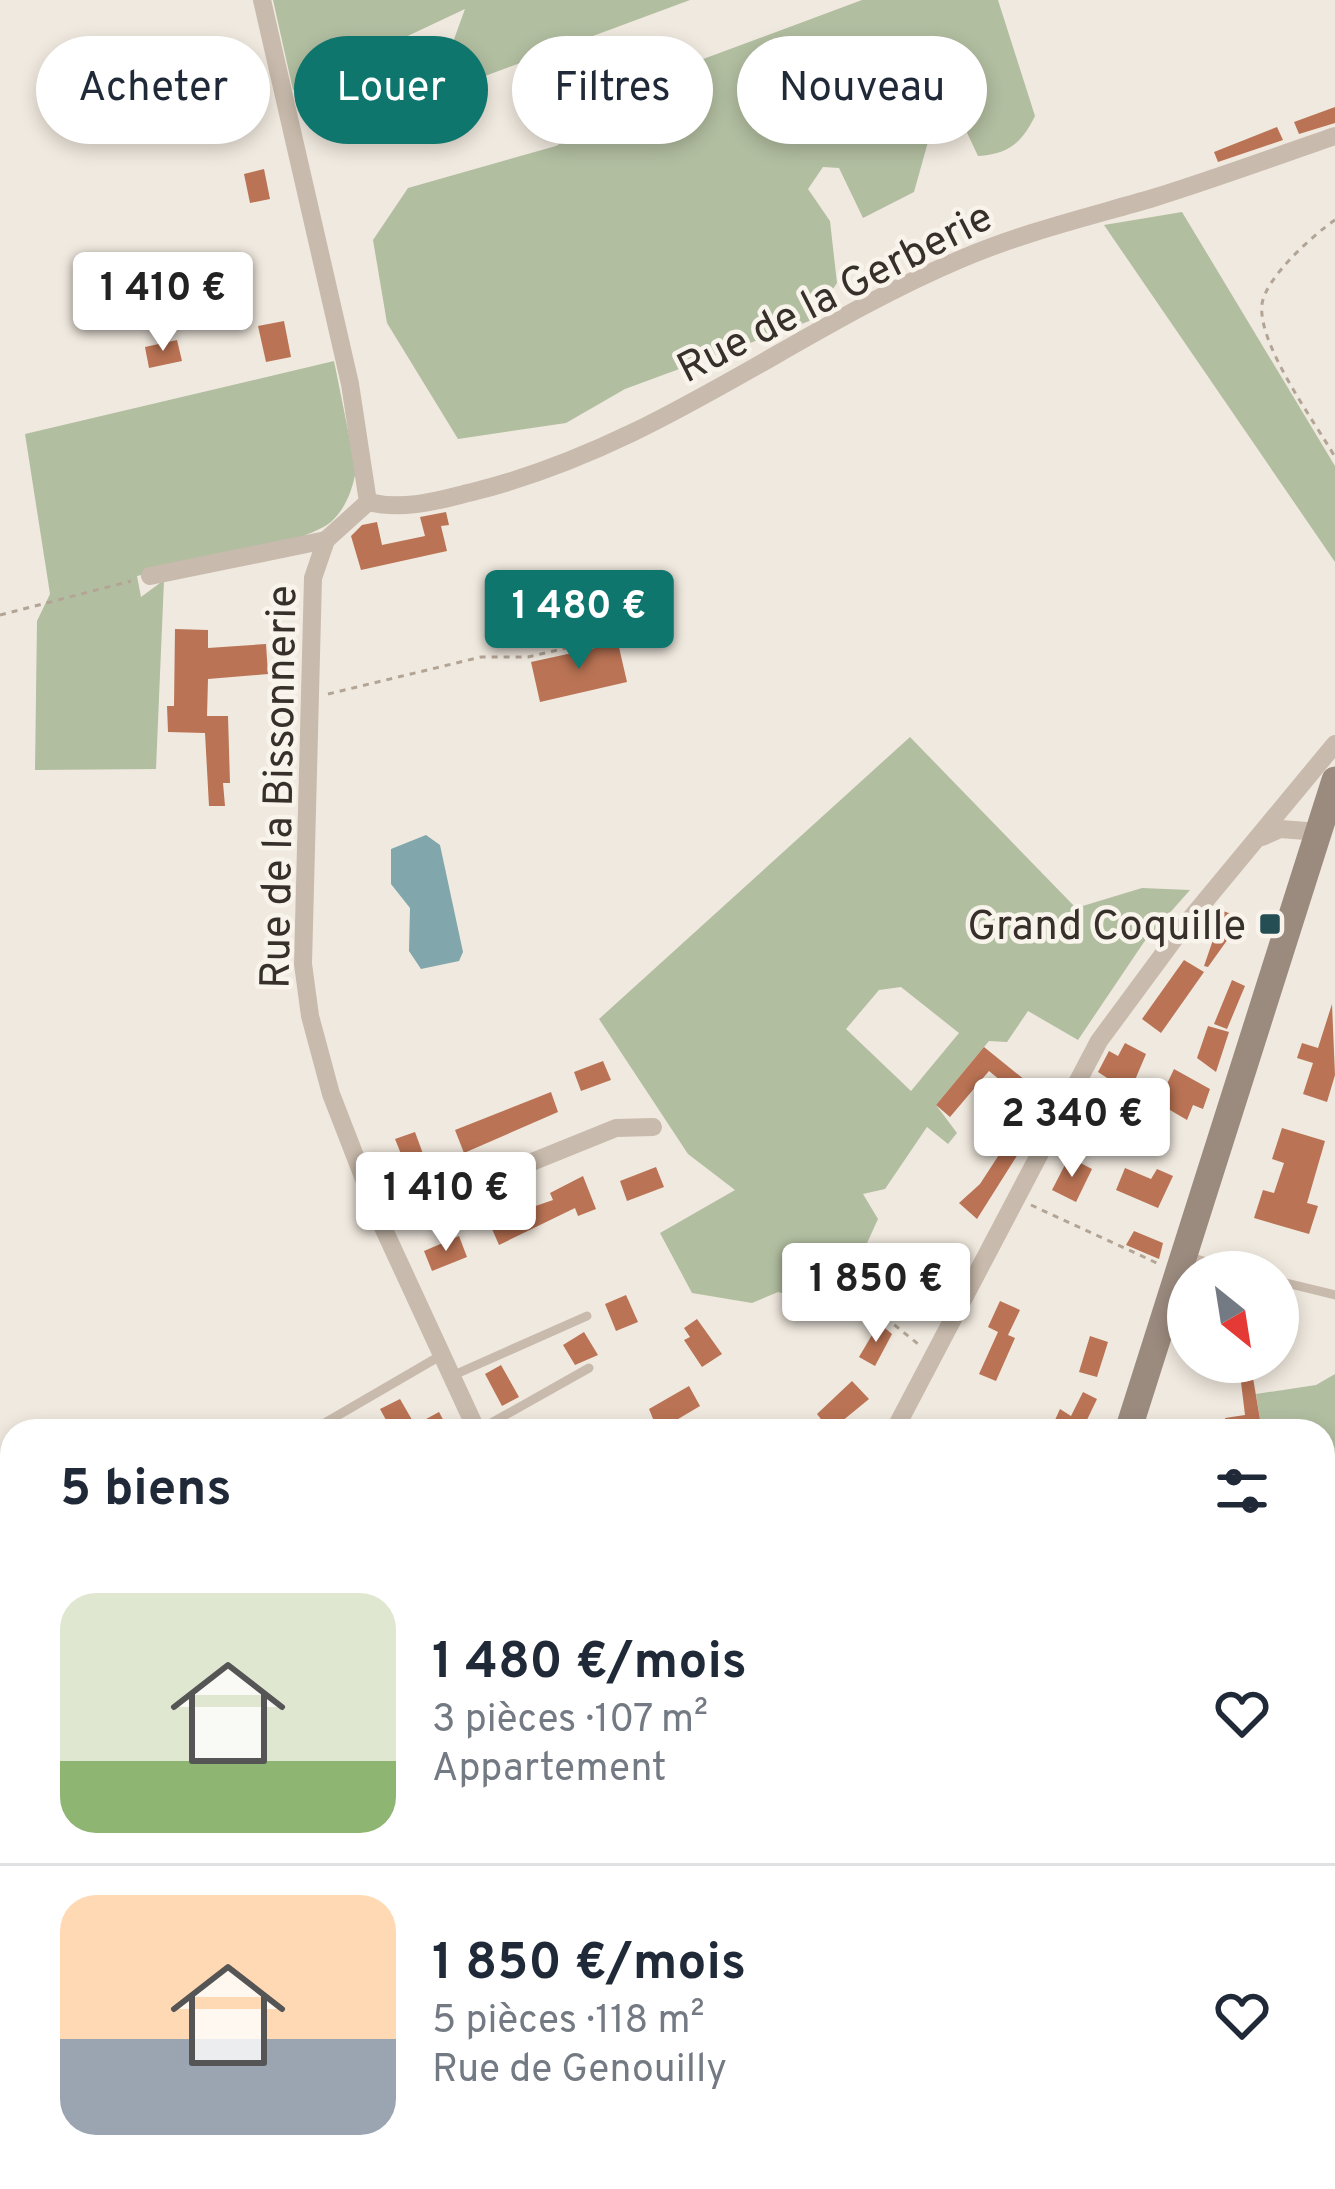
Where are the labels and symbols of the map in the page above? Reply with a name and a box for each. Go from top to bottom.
street label: Rue de la Gerberie [669,193,1003,397]
pin: 1 410 € [52,252,274,354]
pin: 1 480 € [468,570,690,672]
street label: Rue de la Bissonnerie [251,585,312,989]
place label: Grand Coquille [967,902,1246,955]
marker: Grand Coquille [1257,911,1283,937]
pin: 2 340 € [961,1078,1183,1180]
pin: 1 410 € [335,1152,557,1254]
pin: 1 850 € [765,1243,987,1345]
north arrow [1167,1251,1299,1383]

